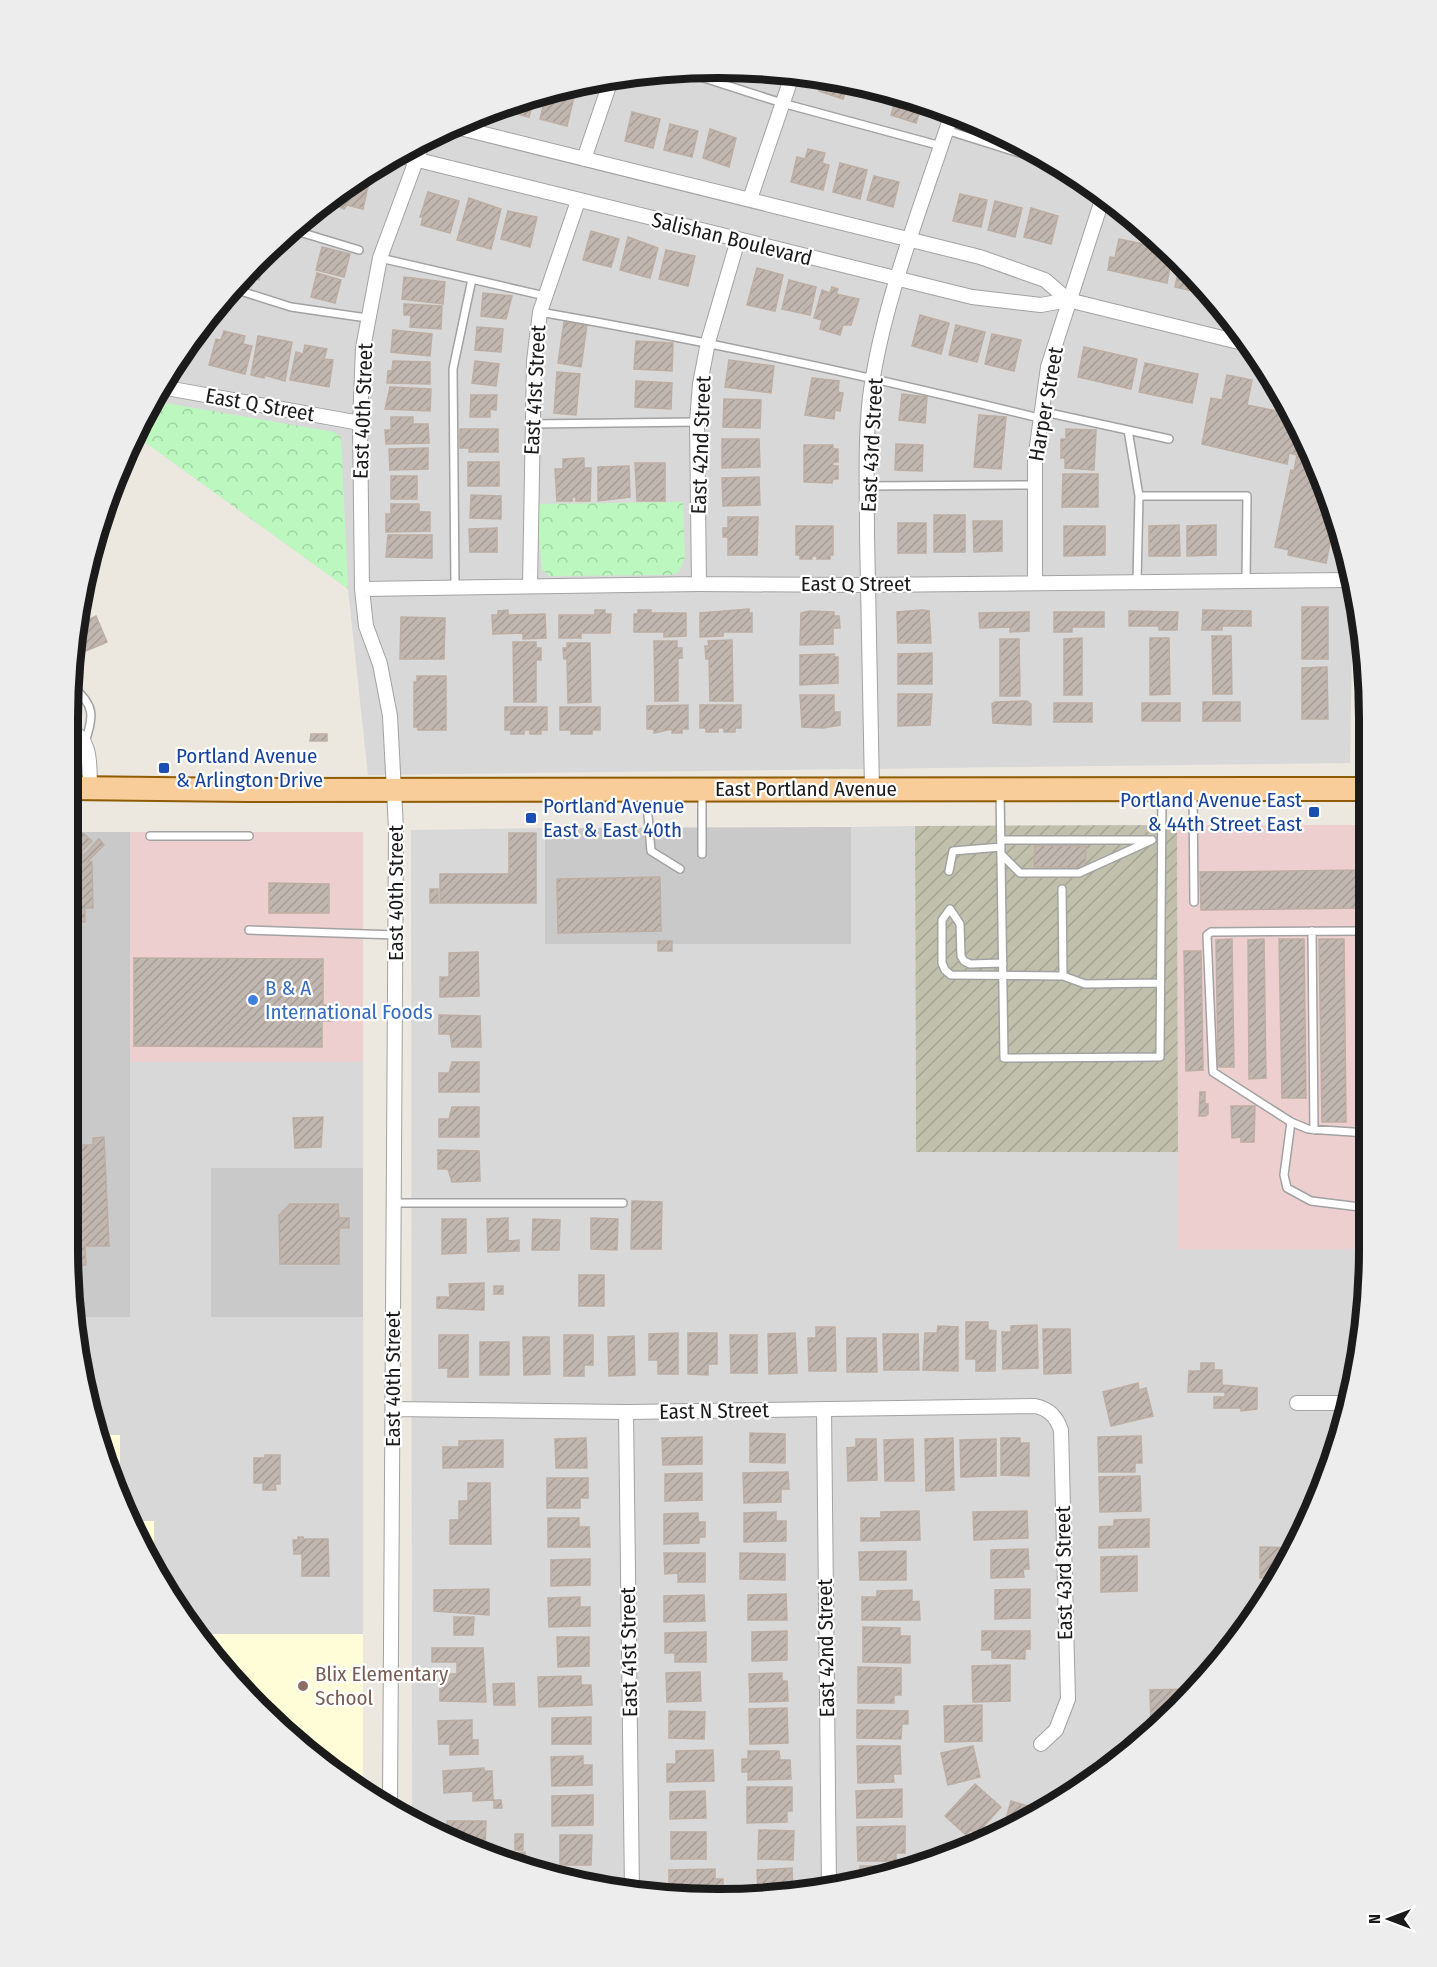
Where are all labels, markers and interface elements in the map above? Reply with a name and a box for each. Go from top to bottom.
street label: Salishan Boulevard [649,207,815,271]
street label: East 41st Street [519,324,551,456]
street label: East 40th Street [348,342,378,479]
street label: Harper Street [1023,345,1069,463]
street label: East 42nd Street [686,375,716,515]
street label: East 43rd Street [856,377,889,513]
street label: East Q Street [203,383,317,427]
street label: East Q Street [801,571,911,597]
place label: Portland Avenue & Arlington Drive [176,743,323,793]
marker: Portland Avenue & Arlington Drive [157,761,171,775]
street label: East Portland Avenue [715,776,897,802]
place label: Portland Avenue East & 44th Street East [1120,787,1302,837]
place label: Portland Avenue East & East 40th [543,793,684,843]
marker: Portland Avenue East & 44th Street East [1307,805,1321,819]
marker: Portland Avenue East & East 40th [524,811,538,825]
street label: East 40th Street [383,825,409,961]
place label: B & A International Foods [265,975,433,1025]
marker: B & A International Foods [246,993,260,1007]
street label: East 40th Street [380,1311,406,1447]
street label: East N Street [659,1397,769,1425]
street label: East 43rd Street [1050,1505,1078,1640]
street label: East 42nd Street [812,1578,840,1717]
street label: East 41st Street [615,1587,643,1717]
place label: Blix Elementary School [315,1661,449,1711]
marker: Blix Elementary School [296,1679,310,1693]
north arrow [1359,1889,1419,1949]
text: N [1365,1914,1384,1924]

